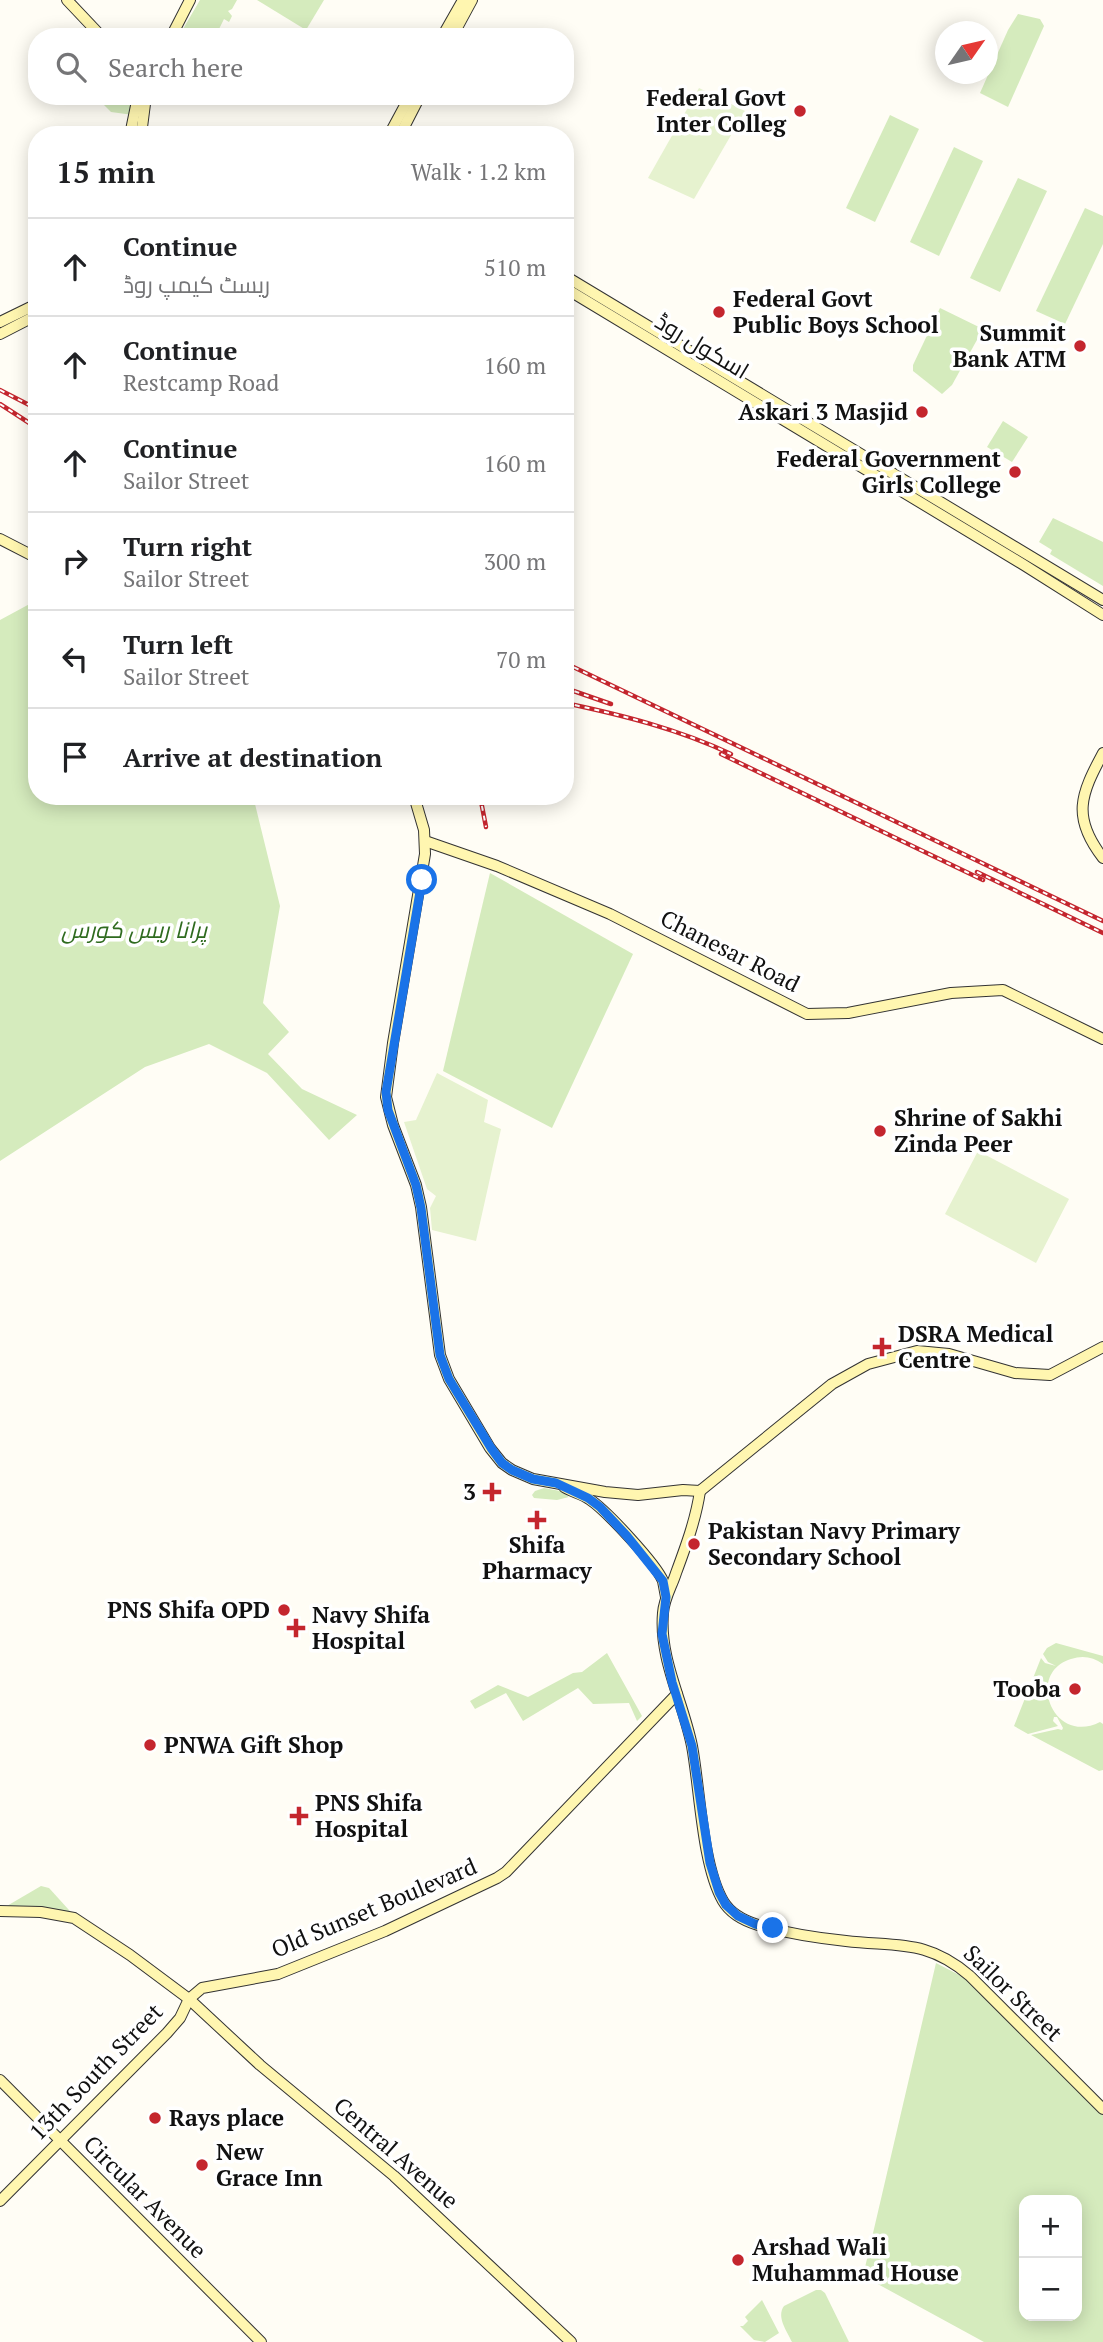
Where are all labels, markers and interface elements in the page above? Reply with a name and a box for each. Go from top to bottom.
north arrow [935,21,998,84]
search box [28,28,574,105]
icon: search [52,48,90,86]
text: Search here [108,50,243,84]
place label: Federal Govt Inter Colleg [646,82,787,139]
marker: Federal Govt Inter Colleg [792,103,808,119]
text: 15 min [56,152,155,192]
text: Walk · 1.2 km [411,156,546,187]
text: Continue [123,229,237,263]
icon: ahead [56,248,94,286]
text: 510 m [484,252,546,283]
text: ریسٹ کیمپ روڈ [123,269,270,300]
place label: Federal Govt Public Boys School [733,283,939,340]
marker: Federal Govt Public Boys School [711,304,727,320]
street label: اسکول روڈ [650,305,755,386]
place label: Summit Bank ATM [953,317,1066,374]
text: Continue [123,333,237,367]
marker: Summit Bank ATM [1072,338,1088,354]
icon: ahead [56,346,94,384]
text: 160 m [484,350,546,381]
text: Restcamp Road [123,367,279,398]
place label: Askari 3 Masjid [738,396,908,427]
marker: Askari 3 Masjid [914,404,930,420]
text: Continue [123,431,237,465]
place label: Federal Government Girls College [776,443,1001,500]
icon: ahead [56,444,94,482]
text: 160 m [484,448,546,479]
marker: Federal Government Girls College [1007,464,1023,480]
text: Sailor Street [123,465,249,496]
text: Turn right [123,529,252,563]
icon: right [56,542,94,580]
text: 300 m [484,546,546,577]
text: Sailor Street [123,563,249,594]
text: Turn left [123,627,233,661]
icon: left [56,640,94,678]
text: 70 m [496,644,546,675]
text: Sailor Street [123,661,249,692]
icon: arrive [56,738,94,776]
text: Arrive at destination [123,740,382,774]
route start [406,864,437,895]
street label: Chanesar Road [655,902,805,999]
park label: پرانا ریس کورس [61,914,209,946]
place label: Shrine of Sakhi Zinda Peer [894,1102,1063,1159]
marker: Shrine of Sakhi Zinda Peer [872,1123,888,1139]
place label: DSRA Medical Centre [898,1318,1054,1375]
marker: DSRA Medical Centre [872,1337,892,1357]
place label: 3 [463,1476,476,1507]
marker: 3 [482,1482,502,1502]
marker: Shifa Pharmacy [529,1512,545,1528]
place label: Pakistan Navy Primary Secondary School [708,1515,961,1572]
place label: Shifa Pharmacy [482,1529,593,1586]
marker: Pakistan Navy Primary Secondary School [686,1536,702,1552]
place label: PNS Shifa OPD [107,1594,270,1625]
place label: Navy Shifa Hospital [312,1599,430,1656]
marker: PNS Shifa OPD [276,1602,292,1618]
marker: Navy Shifa Hospital [286,1618,306,1638]
place label: Tooba [993,1673,1061,1704]
marker: Tooba [1067,1681,1083,1697]
place label: PNWA Gift Shop [164,1729,343,1760]
marker: PNWA Gift Shop [142,1737,158,1753]
place label: PNS Shifa Hospital [315,1787,423,1844]
marker: PNS Shifa Hospital [289,1806,309,1826]
street label: Old Sunset Boulevard [266,1850,481,1965]
route end [757,1912,788,1943]
street label: Sailor Street [957,1938,1070,2048]
street label: 13th South Street [22,1996,169,2147]
street label: Central Avenue [327,2090,465,2215]
place label: Rays place [169,2102,284,2133]
marker: Rays place [147,2110,163,2126]
street label: Circular Avenue [77,2128,214,2265]
place label: New Grace Inn [216,2136,323,2193]
marker: New Grace Inn [194,2157,210,2173]
map controls [1019,2195,1082,2321]
button: + [1019,2195,1082,2258]
place label: Arshad Wali Muhammad House [752,2231,959,2288]
marker: Arshad Wali Muhammad House [730,2252,746,2268]
button: − [1019,2258,1082,2321]

